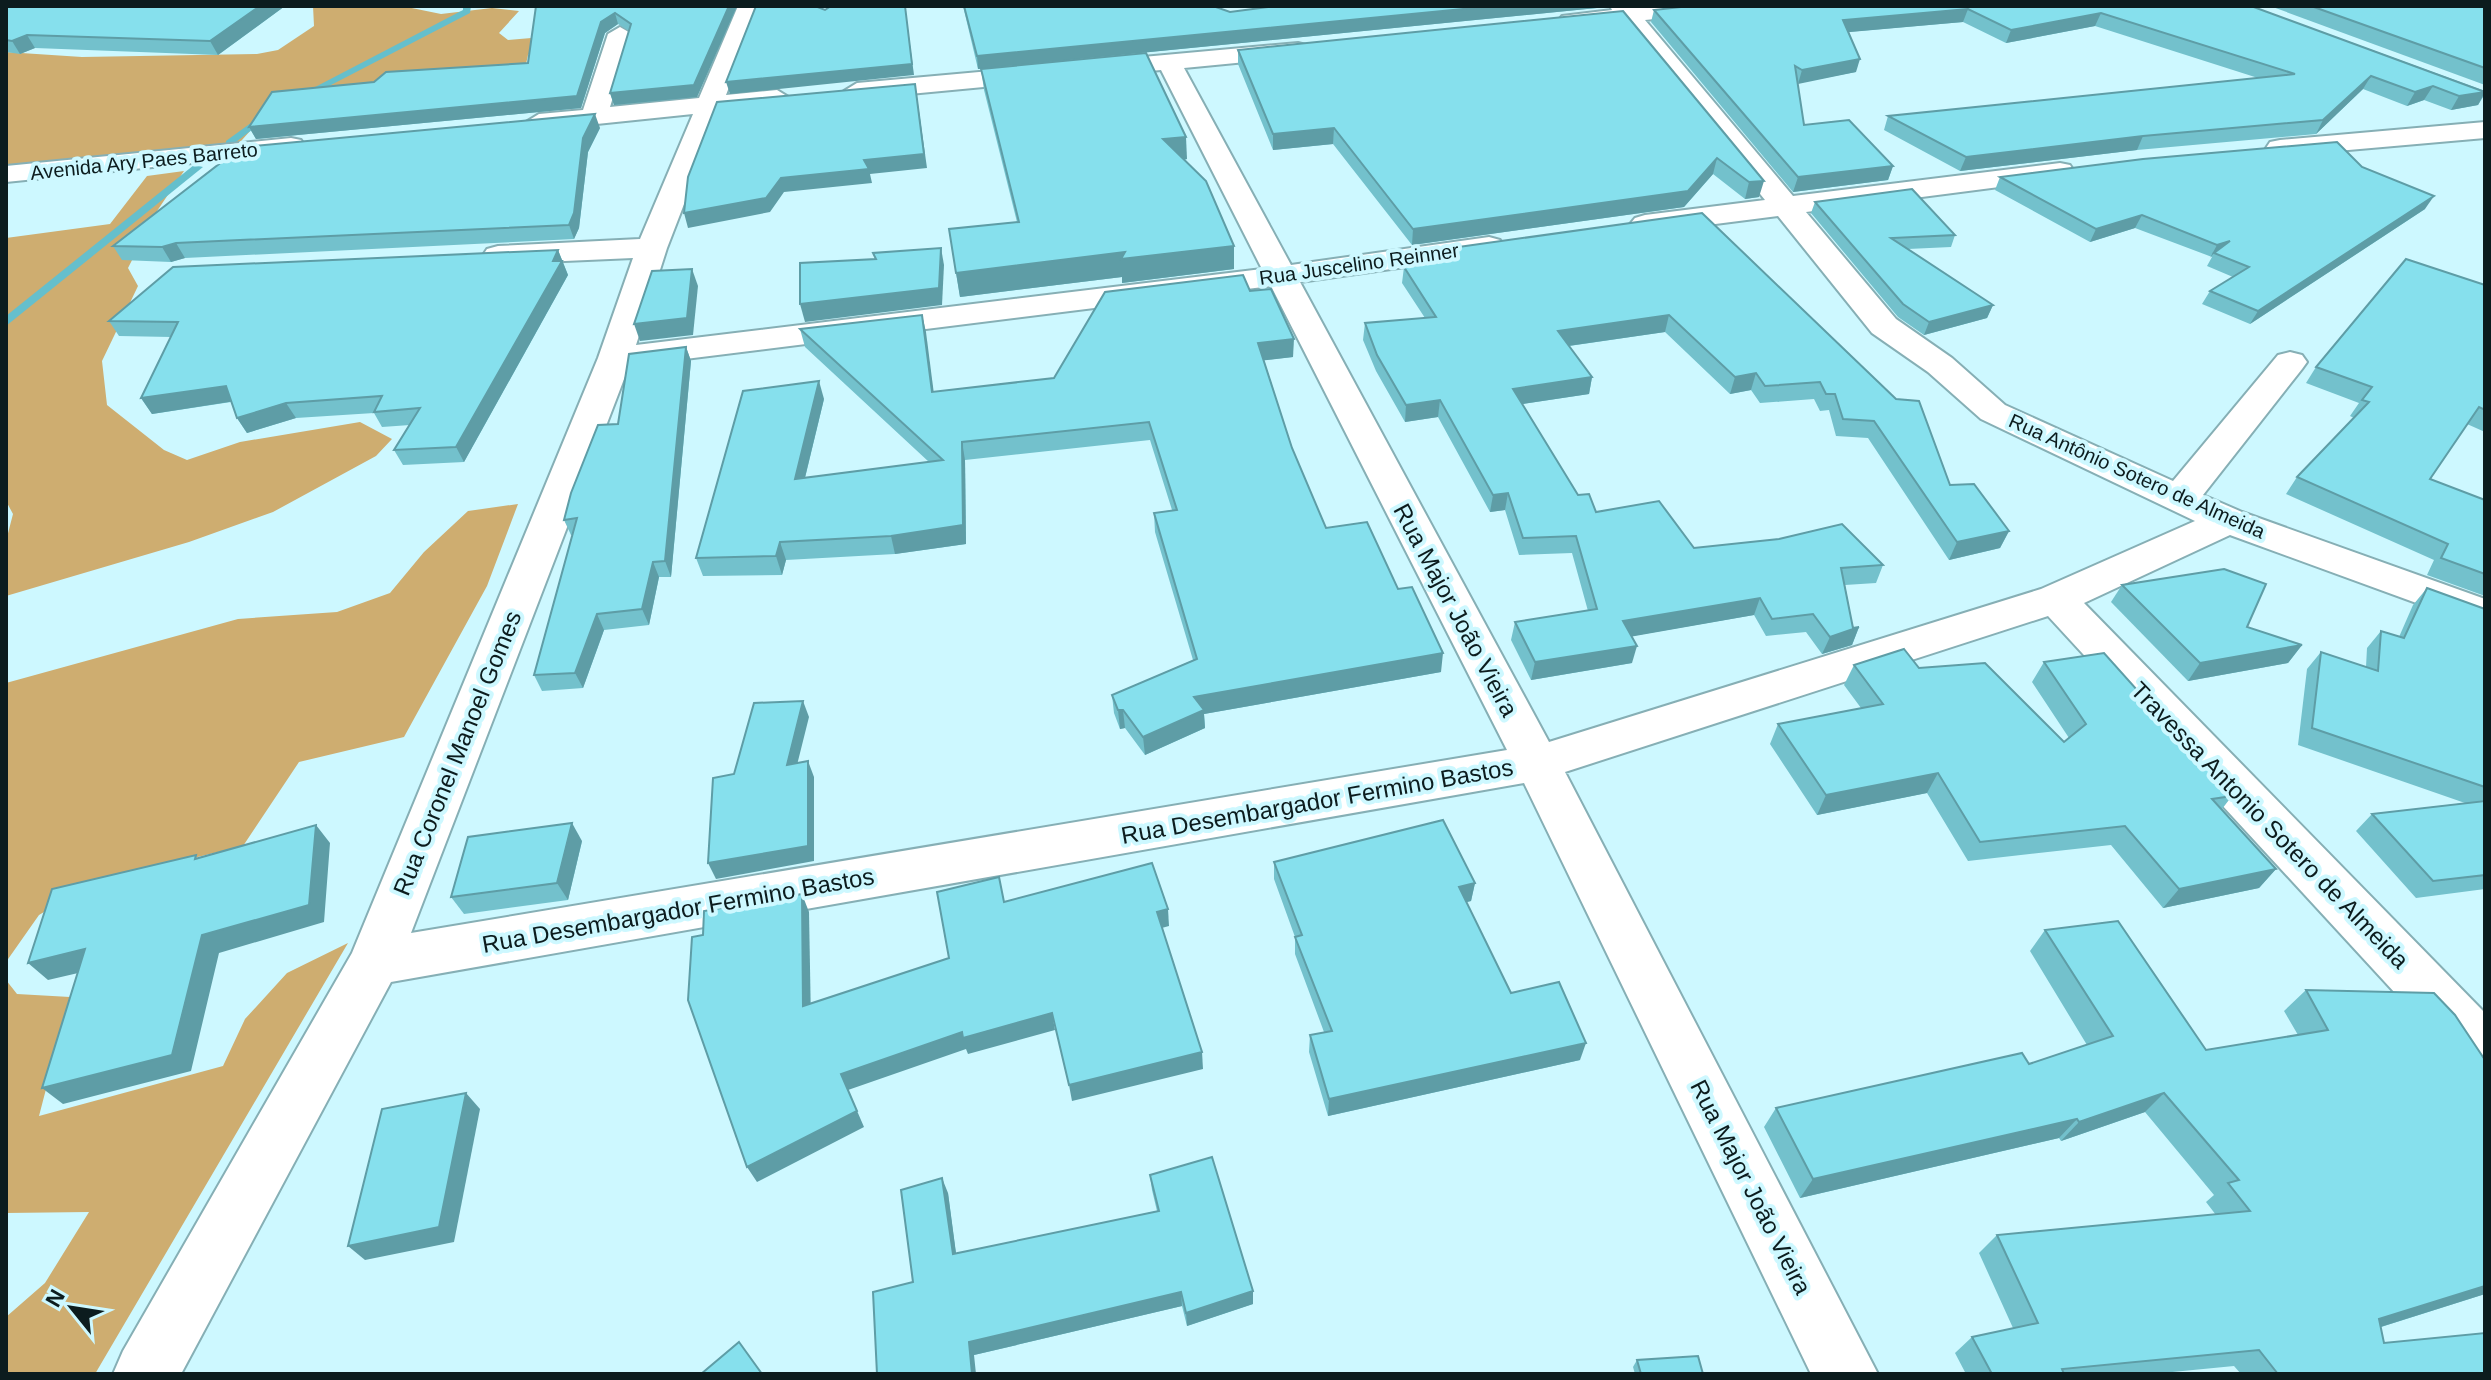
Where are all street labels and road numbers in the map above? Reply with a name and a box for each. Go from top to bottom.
street label: Avenida Ary Paes Barreto [29,138,259,184]
street label: Rua Juscelino Reinner [1258,239,1460,289]
street label: Rua Antônio Sotero de Almeida [2006,409,2269,543]
street label: Rua Major João Vieira [1388,499,1524,722]
street label: Rua Coronel Manoel Gomes [388,607,526,899]
street label: Travessa Antonio Sotero de Almeida [2126,676,2415,974]
street label: Rua Desembargador Fermino Bastos [1119,753,1515,849]
street label: Rua Desembargador Fermino Bastos [480,862,876,958]
street label: Rua Major João Vieira [1685,1075,1817,1299]

